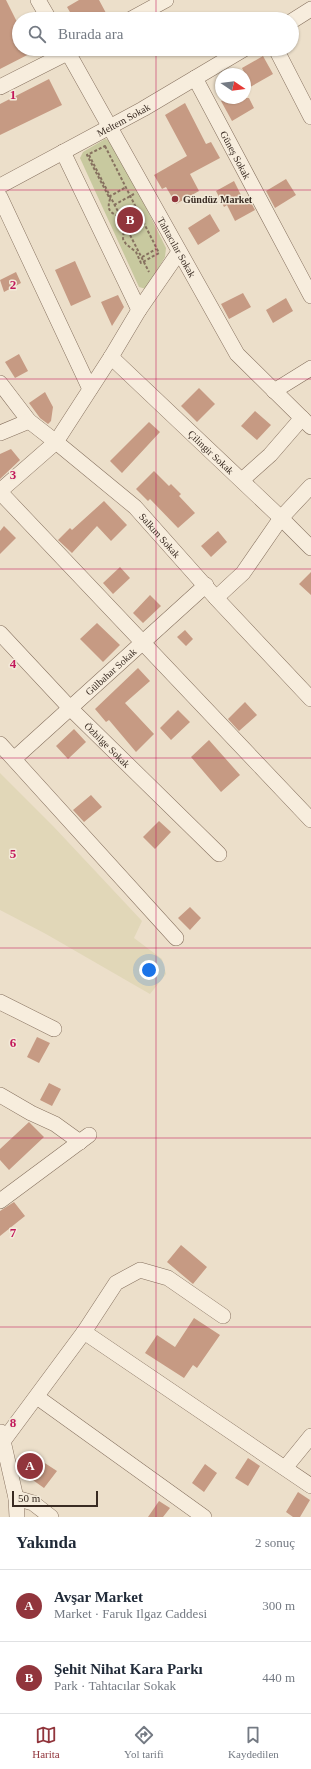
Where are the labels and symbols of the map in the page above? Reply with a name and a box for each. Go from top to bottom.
north arrow [215,68,251,104]
text: 1 [10,87,16,102]
street label: Meltem Sokak [95,101,152,139]
street label: Güneş Sokak [218,129,253,181]
marker: Gündüz Market [170,194,180,204]
place label: Gündüz Market [183,194,253,205]
pin: B [117,205,143,235]
street label: Tahtacılar Sokak [155,215,198,279]
text: 2 [10,277,16,292]
street label: Çilingir Sokak [186,428,236,476]
text: 3 [10,467,17,482]
street label: Salkım Sokak [137,511,182,560]
street label: Gülbahar Sokak [83,646,139,698]
text: 4 [10,656,17,671]
street label: Özbilge Sokak [82,720,132,770]
text: 5 [10,846,17,861]
your location [139,960,159,980]
text: 6 [10,1035,17,1050]
text: 7 [10,1225,17,1240]
text: 8 [10,1415,17,1430]
pin: A [17,1451,43,1481]
scale bar [12,1489,98,1508]

